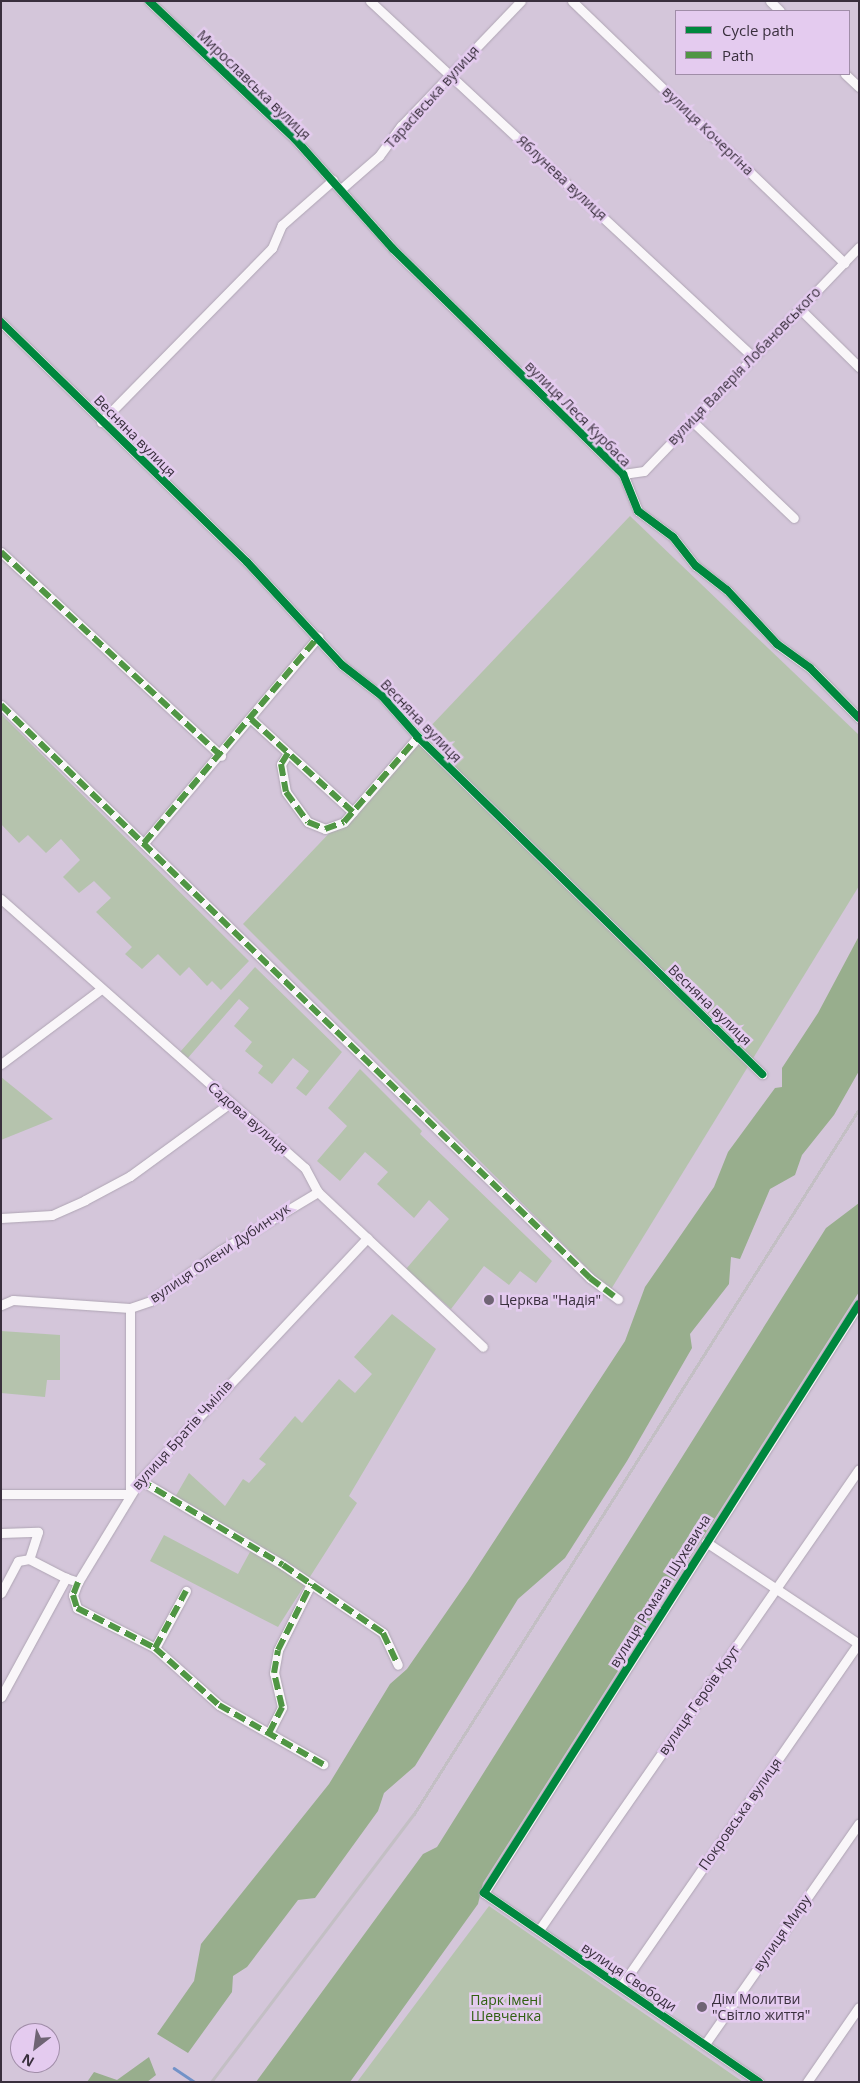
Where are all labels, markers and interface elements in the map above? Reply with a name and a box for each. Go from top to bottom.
legend [675,10,850,75]
text: Cycle path [722,20,794,40]
street label: Мирославська вулиця [194,26,314,144]
street label: Тарасівська вулиця [382,42,482,152]
text: Path [722,45,754,65]
street label: вулиця Кочергіна [659,83,757,179]
street label: Яблунева вулиця [514,132,610,224]
street label: вулиця Валерія Лобановського [664,284,824,448]
street label: вулиця Леся Курбаса [522,358,634,470]
street label: Весняна вулиця [91,392,179,480]
street label: Весняна вулиця [377,676,465,766]
street label: Весняна вулиця [665,961,755,1049]
street label: Садова вулиця [204,1079,292,1157]
street label: вулиця Олени Дубинчук [147,1200,293,1306]
place label: Церква "Надія" [499,1292,601,1308]
marker: Церква "Надія" [483,1294,495,1306]
street label: вулиця Братів Чмілів [128,1377,236,1493]
street label: вулиця Романа Шухевича [606,1511,714,1671]
street label: вулиця Героїв Крут [655,1642,743,1758]
street label: Покровська вулиця [695,1755,785,1873]
street label: вулиця Миру [750,1892,814,1974]
street label: вулиця Свободи [578,1939,680,2015]
place label: Дім Молитви "Світло життя" [712,1991,810,2024]
park label: Парк імені Шевченка [470,1992,542,2024]
marker: Дім Молитви "Світло життя" [696,2001,708,2013]
north arrow [10,2023,60,2073]
text: N [18,2049,37,2072]

